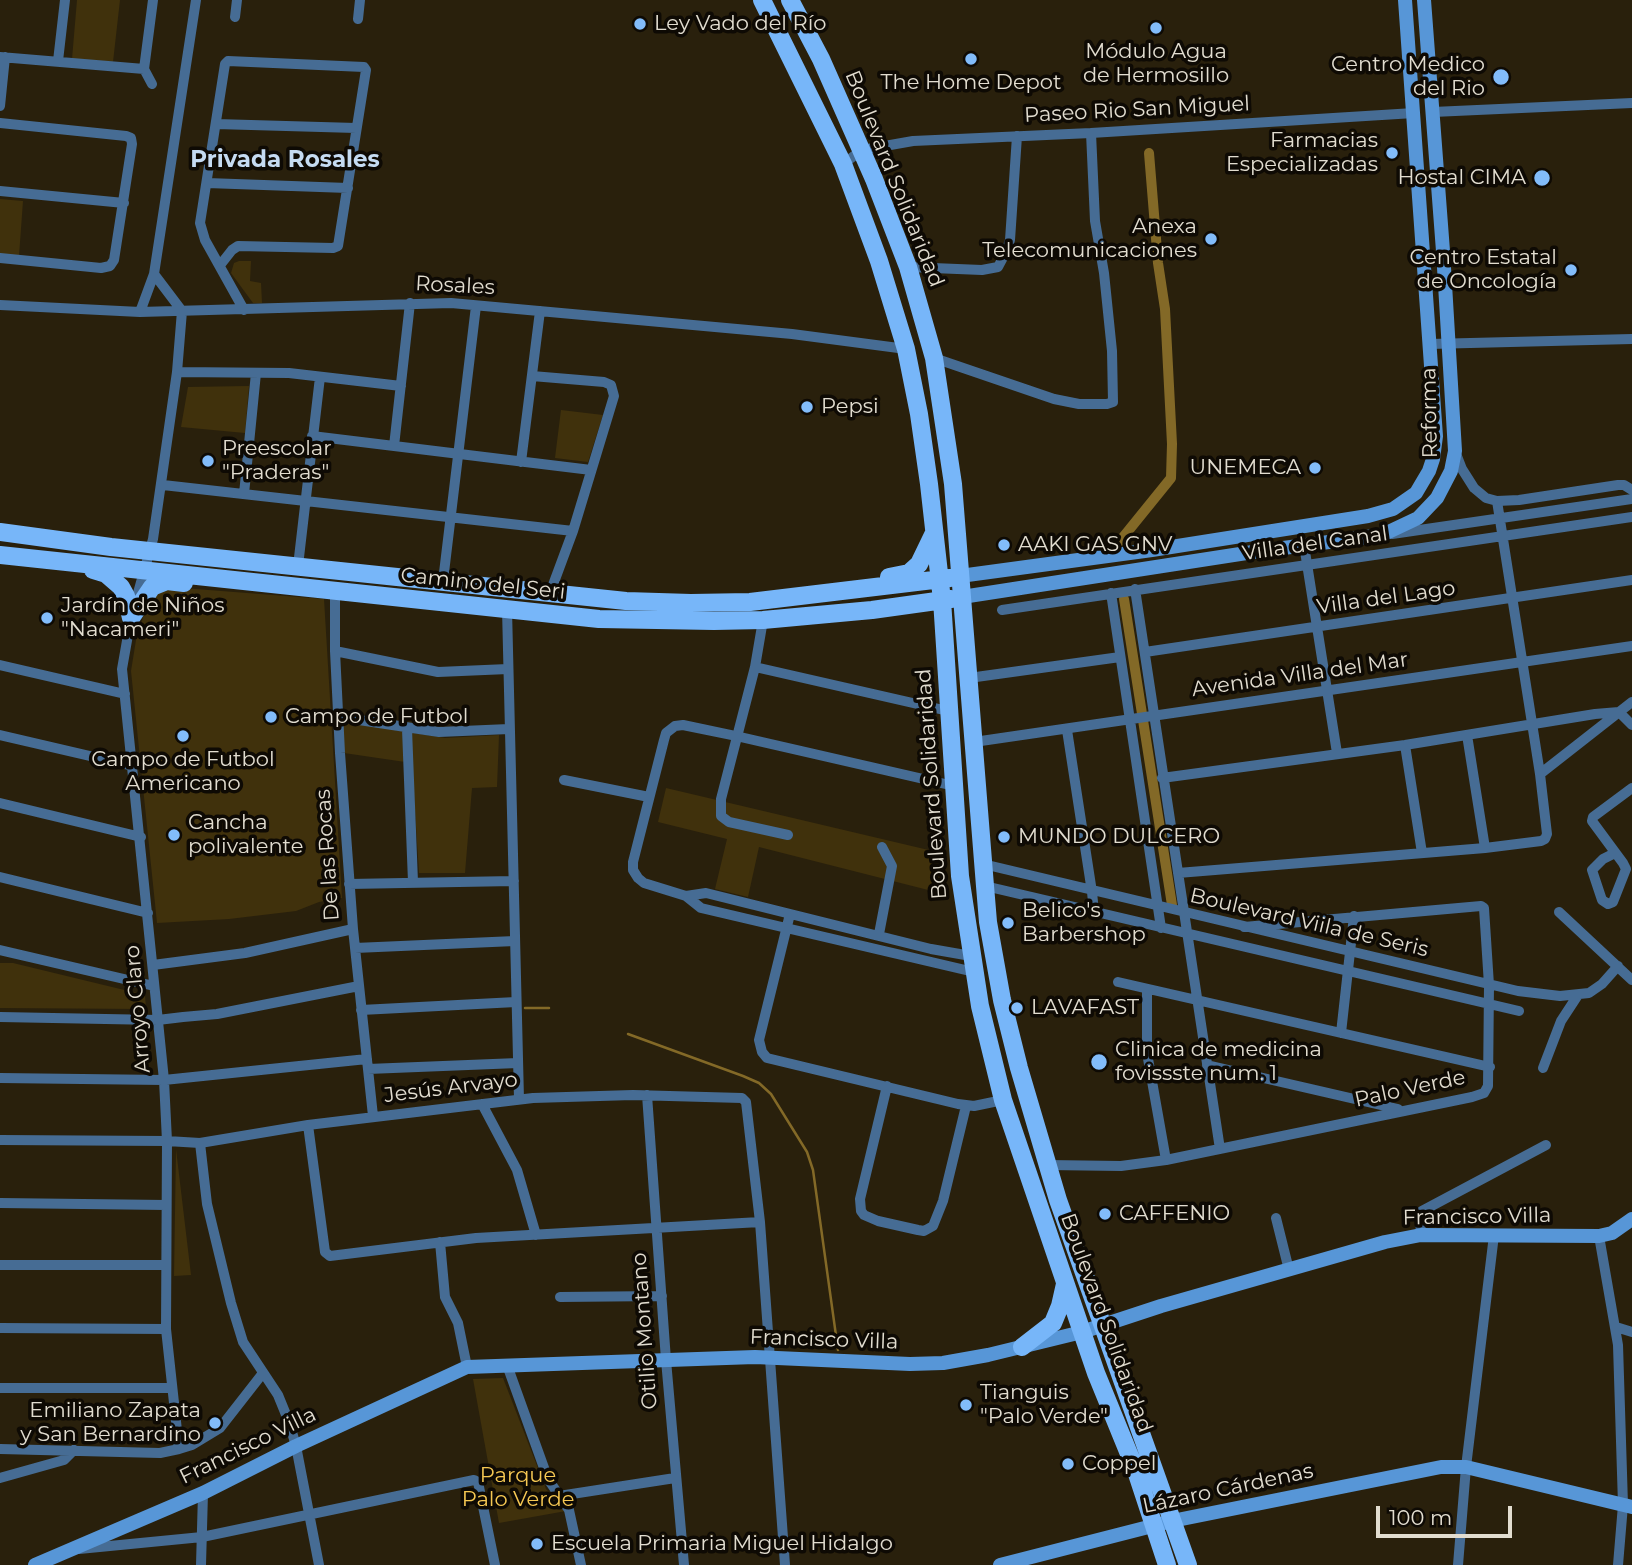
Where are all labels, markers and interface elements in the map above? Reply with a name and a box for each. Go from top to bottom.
place label: Ley Vado del Río [654,11,827,37]
marker: Ley Vado del Río [632,16,648,32]
marker: Módulo Agua de Hermosillo [1148,20,1164,36]
place label: Módulo Agua de Hermosillo [1083,39,1229,89]
marker: The Home Depot [963,51,979,67]
place label: Centro Medico del Rio [1331,52,1485,102]
street label: Boulevard Solidaridad [839,67,949,291]
marker: Centro Medico del Rio [1491,67,1511,87]
place label: The Home Depot [880,70,1062,96]
street label: Paseo Rio San Miguel [1024,92,1250,128]
place label: Farmacias Especializadas [1226,128,1378,178]
marker: Farmacias Especializadas [1384,145,1400,161]
district label: Privada Rosales [190,146,380,174]
place label: Hostal CIMA [1398,165,1526,191]
marker: Hostal CIMA [1532,168,1552,188]
place label: Anexa Telecomunicaciones [982,214,1197,264]
marker: Anexa Telecomunicaciones [1203,231,1219,247]
place label: Centro Estatal de Oncología [1410,245,1557,295]
marker: Centro Estatal de Oncología [1563,262,1579,278]
street label: Rosales [415,271,495,301]
street label: Reforma [1417,367,1443,459]
place label: Pepsi [821,394,879,420]
marker: Pepsi [799,399,815,415]
place label: Preescolar "Praderas" [222,436,332,486]
marker: Preescolar "Praderas" [200,453,216,469]
place label: UNEMECA [1190,455,1301,481]
marker: UNEMECA [1307,460,1323,476]
street label: Villa del Canal [1241,521,1389,567]
place label: AAKI GAS GNV [1018,532,1172,558]
marker: AAKI GAS GNV [996,537,1012,553]
street label: Camino del Seri [399,563,567,605]
street label: Villa del Lago [1315,576,1457,620]
place label: Jardín de Niños "Nacameri" [61,593,224,643]
marker: Jardín de Niños "Nacameri" [39,610,55,626]
street label: Avenida Villa del Mar [1190,647,1410,703]
street label: Boulevard Solidaridad [911,668,953,900]
place label: Campo de Futbol [285,704,468,730]
marker: Campo de Futbol [263,709,279,725]
marker: Campo de Futbol Americano [175,728,191,744]
place label: Campo de Futbol Americano [91,747,275,797]
street label: De las Rocas [311,788,345,922]
place label: Cancha polivalente [188,810,303,860]
place label: MUNDO DULCERO [1018,824,1220,850]
marker: Cancha polivalente [166,827,182,843]
marker: MUNDO DULCERO [996,829,1012,845]
street label: Boulevard Viila de Seris [1187,883,1431,963]
place label: Belico's Barbershop [1022,898,1146,948]
marker: Belico's Barbershop [1000,915,1016,931]
street label: Arroyo Claro [120,944,156,1074]
place label: LAVAFAST [1031,995,1139,1021]
marker: LAVAFAST [1009,1000,1025,1016]
place label: Clinica de medicina fovissste num. 1 [1115,1037,1322,1087]
marker: Clinica de medicina fovissste num. 1 [1089,1052,1109,1072]
street label: Palo Verde [1352,1065,1468,1113]
street label: Jesús Arvayo [383,1067,519,1109]
place label: CAFFENIO [1119,1201,1230,1227]
street label: Francisco Villa [1402,1203,1552,1231]
marker: CAFFENIO [1097,1206,1113,1222]
street label: Boulevard Solidaridad [1055,1210,1157,1436]
street label: Otilio Montano [627,1252,663,1410]
street label: Francisco Villa [749,1325,899,1355]
place label: Tianguis "Palo Verde" [980,1380,1108,1430]
marker: Tianguis "Palo Verde" [958,1397,974,1413]
place label: Emiliano Zapata y San Bernardino [20,1398,201,1448]
street label: Francisco Villa [176,1402,320,1490]
marker: Emiliano Zapata y San Bernardino [207,1415,223,1431]
place label: Coppel [1082,1451,1156,1477]
marker: Coppel [1060,1456,1076,1472]
street label: Lázaro Cárdenas [1140,1459,1316,1519]
park label: Parque Palo Verde [462,1463,574,1513]
scale bar [1380,1492,1516,1536]
text: 100 m [1389,1505,1452,1530]
place label: Escuela Primaria Miguel Hidalgo [551,1531,893,1557]
marker: Escuela Primaria Miguel Hidalgo [529,1536,545,1552]

